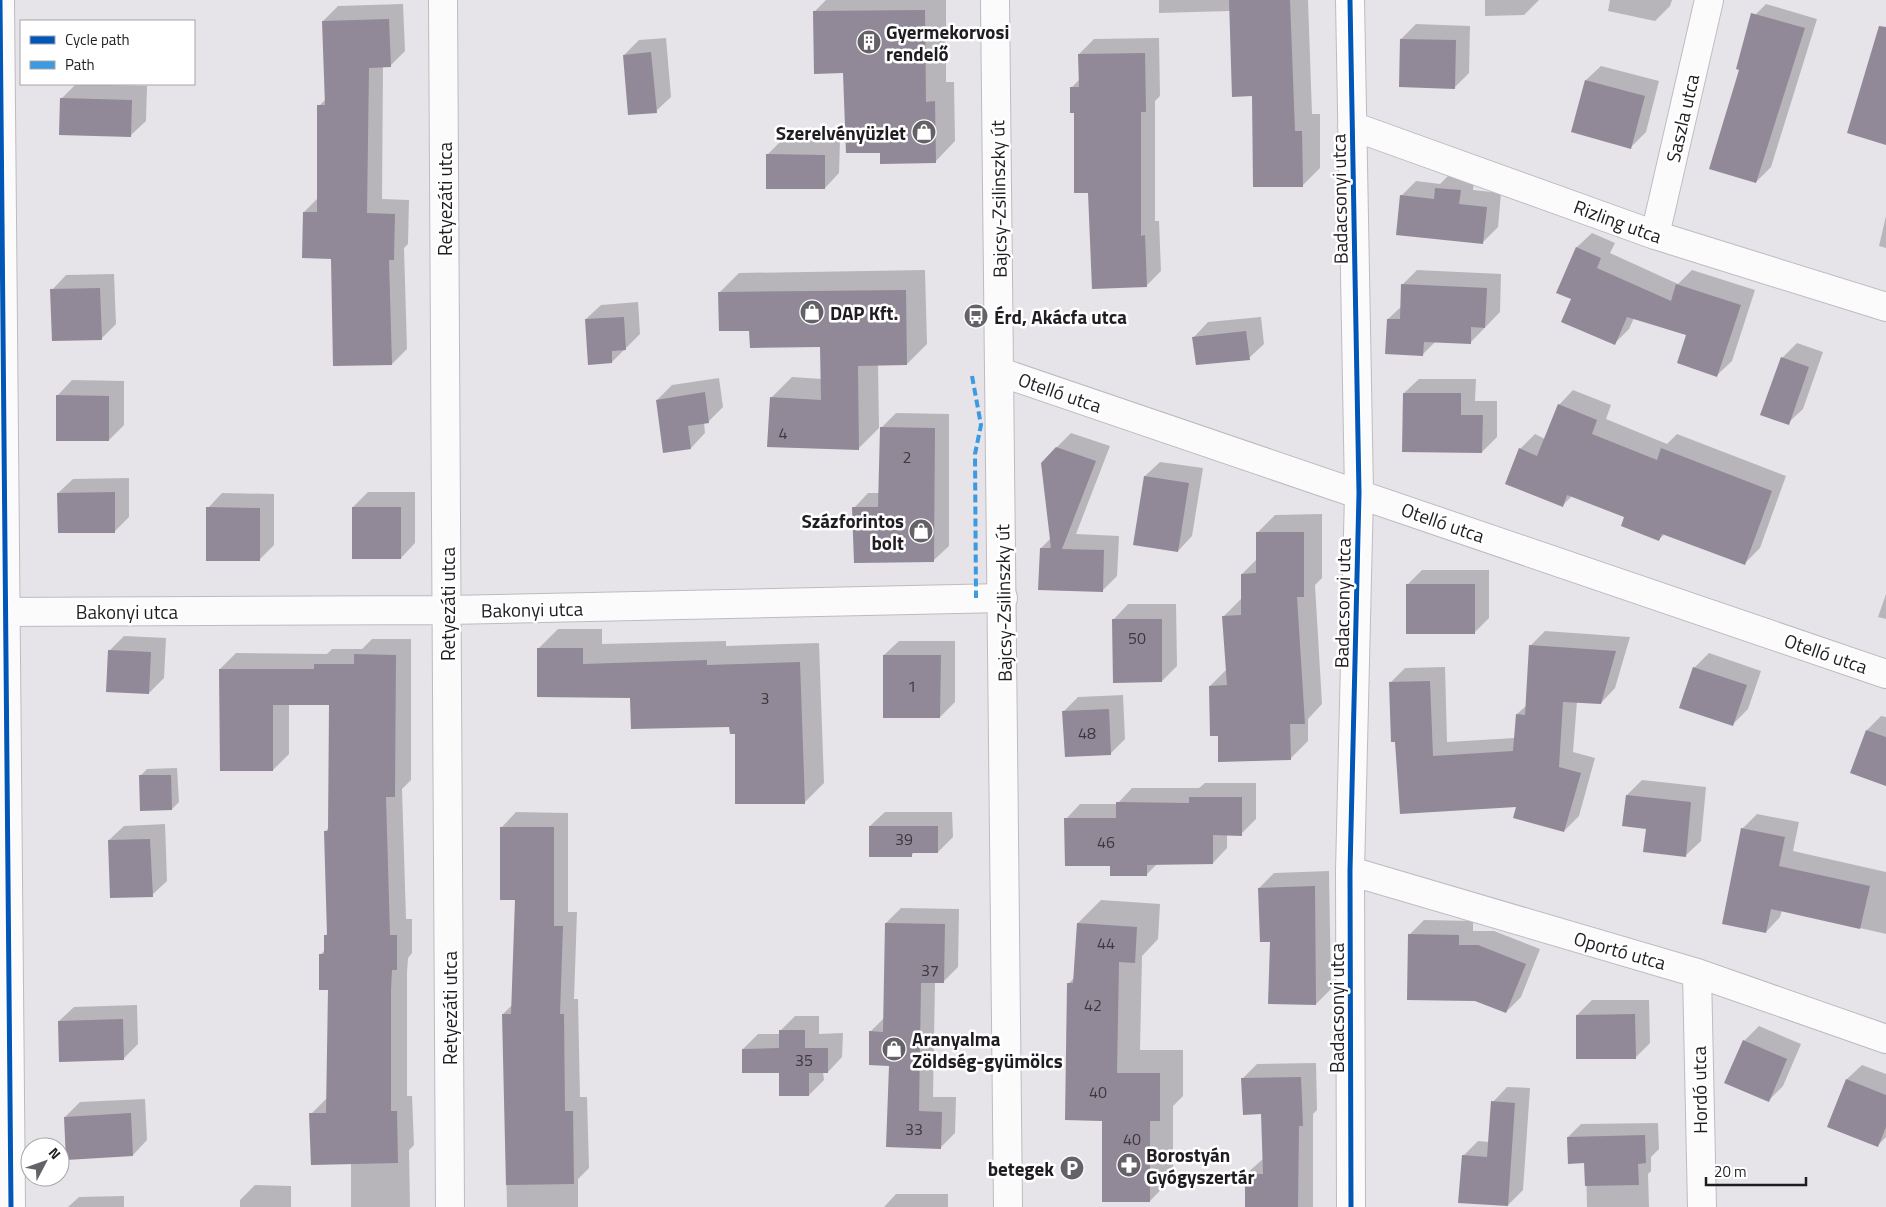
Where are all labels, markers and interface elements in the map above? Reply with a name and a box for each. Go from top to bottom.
place label: Gyermekorvosi rendelő [886,17,1009,68]
legend [20,20,195,85]
text: Cycle path [65,28,130,51]
building icon: Gyermekorvosi rendelő [856,29,882,55]
text: Path [65,53,95,76]
street label: Saszla utca [1658,70,1706,165]
place label: Szerelvényüzlet [776,118,906,147]
shop icon: Szerelvényüzlet [911,119,937,145]
street label: Bajcsy-Zsilinszky út [982,120,1014,278]
street label: Badacsonyi utca [1323,133,1355,264]
street label: Retyezáti utca [430,141,459,256]
street label: Rizling utca [1570,192,1667,250]
place label: DAP Kft. [830,298,898,327]
shop icon: DAP Kft. [799,299,825,325]
place label: Érd, Akácfa utca [994,302,1127,331]
bus stop icon: Érd, Akácfa utca [963,303,989,329]
street label: Otelló utca [1014,364,1106,420]
house number: 4 [779,421,788,445]
house number: 2 [903,445,911,469]
street label: Otelló utca [1397,494,1489,550]
place label: Százforintos bolt [801,506,904,557]
shop icon: Százforintos bolt [908,518,934,544]
street label: Bajcsy-Zsilinszky út [987,524,1019,682]
street label: Badacsonyi utca [1326,537,1358,668]
street label: Retyezáti utca [433,546,462,661]
street label: Bakonyi utca [481,594,584,624]
street label: Bakonyi utca [76,597,179,626]
street label: Otelló utca [1780,625,1872,681]
house number: 50 [1128,626,1146,650]
house number: 1 [908,674,916,698]
house number: 3 [761,686,769,710]
house number: 48 [1078,721,1096,745]
house number: 39 [895,827,913,851]
house number: 46 [1097,830,1115,854]
street label: Oportó utca [1571,923,1670,977]
house number: 44 [1097,931,1115,955]
street label: Badacsonyi utca [1322,942,1351,1073]
street label: Retyezáti utca [435,950,464,1065]
house number: 37 [921,958,939,982]
house number: 42 [1084,993,1102,1017]
place label: Aranyalma Zöldség-gyümölcs [912,1024,1063,1075]
shop icon: Aranyalma Zöldség-gyümölcs [881,1036,907,1062]
street label: Hordó utca [1684,1045,1714,1134]
house number: 35 [795,1048,813,1072]
house number: 40 [1089,1080,1107,1104]
house number: 33 [905,1117,923,1141]
house number: 40 [1123,1127,1141,1151]
north arrow [20,1137,70,1187]
place label: Borostyán Gyógyszertár [1146,1140,1255,1191]
text: N [44,1143,66,1164]
pharmacy icon: Borostyán Gyógyszertár [1116,1152,1142,1178]
place label: betegek [988,1154,1054,1183]
scale bar [1706,1154,1806,1186]
parking icon: betegek [1059,1155,1085,1181]
text: 20 m [1714,1160,1747,1183]

